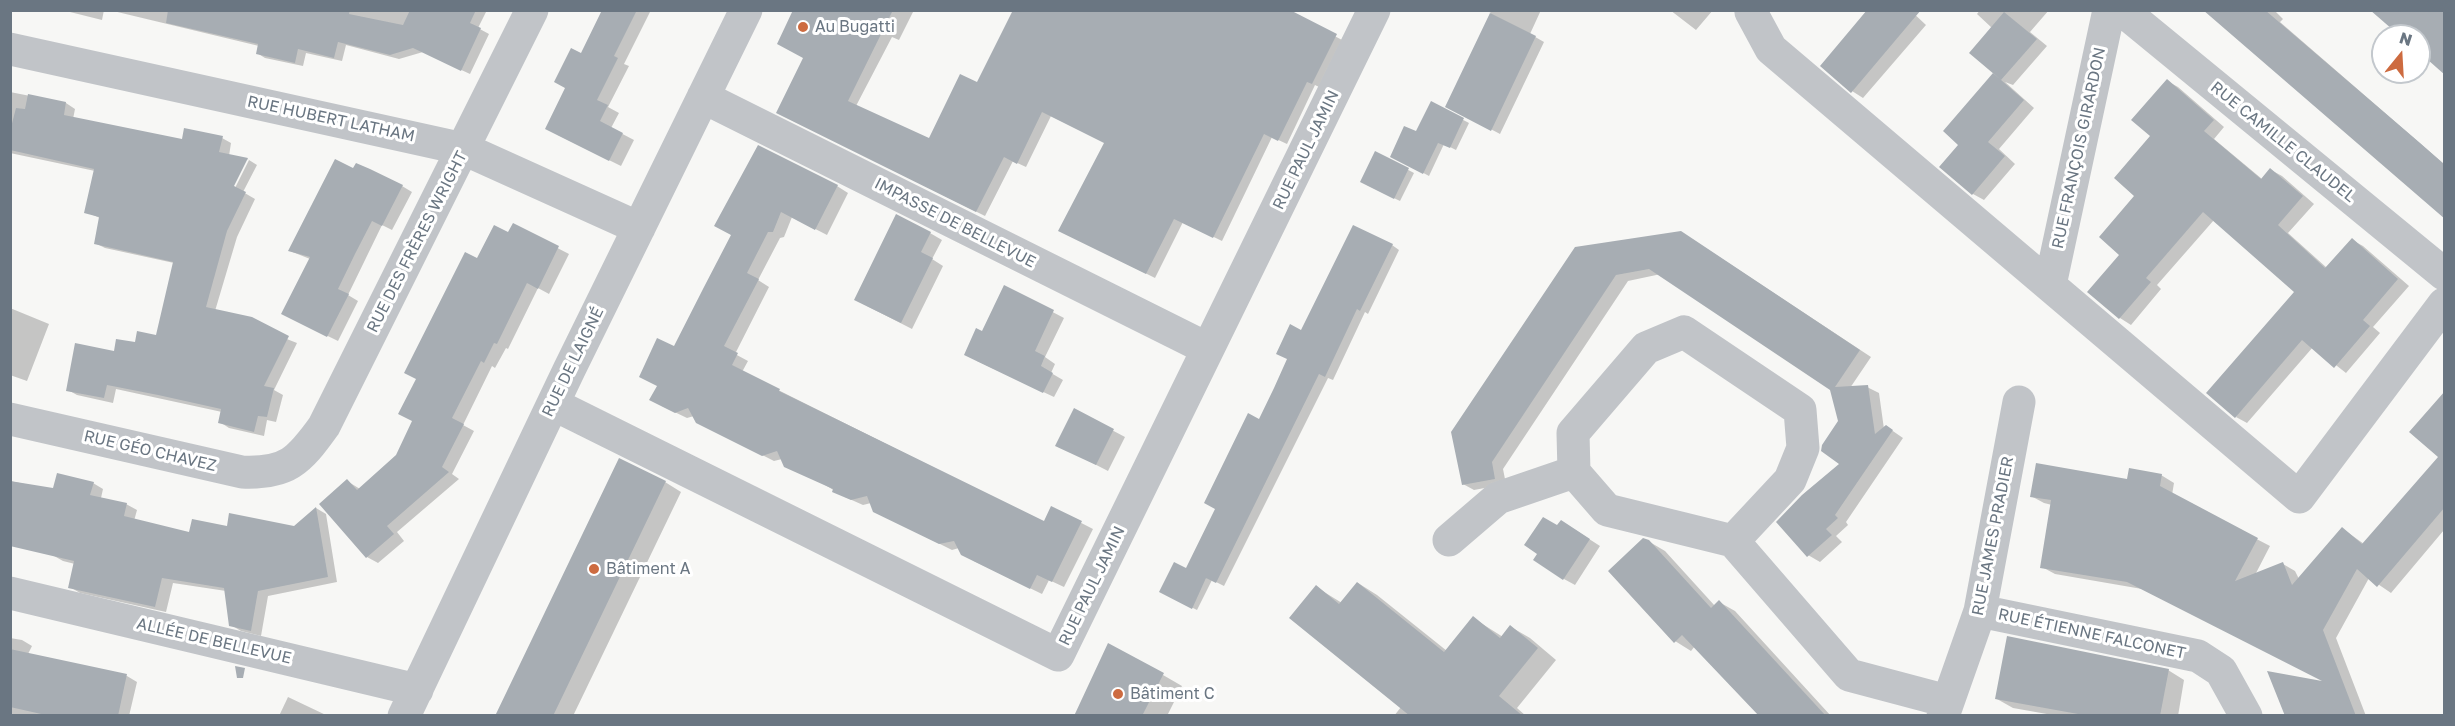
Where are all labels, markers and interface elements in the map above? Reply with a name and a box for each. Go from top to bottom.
place label: Au Bugatti [815,17,895,37]
marker: Au Bugatti [796,20,810,34]
north arrow [2371,24,2431,84]
text: N [2397,27,2415,50]
street label: RUE FRANÇOIS GIRARDON [2048,46,2110,250]
street label: RUE CAMILLE CLAUDEL [2207,78,2359,206]
street label: RUE PAUL JAMIN [1269,87,1343,213]
street label: RUE HUBERT LATHAM [246,92,416,146]
street label: RUE DES FRÈRES WRIGHT [363,148,471,336]
street label: IMPASSE DE BELLEVUE [871,174,1039,272]
street label: RUE DE LAIGNÉ [538,304,608,420]
street label: RUE GÉO CHAVEZ [82,426,218,476]
street label: RUE JAMES PRADIER [1968,455,2018,617]
street label: RUE PAUL JAMIN [1055,523,1129,649]
place label: Bâtiment A [606,559,691,579]
marker: Bâtiment A [587,562,601,576]
street label: RUE ÉTIENNE FALCONET [1996,605,2188,663]
street label: ALLÉE DE BELLEVUE [135,614,293,668]
place label: Bâtiment C [1130,684,1215,704]
marker: Bâtiment C [1111,687,1125,701]

